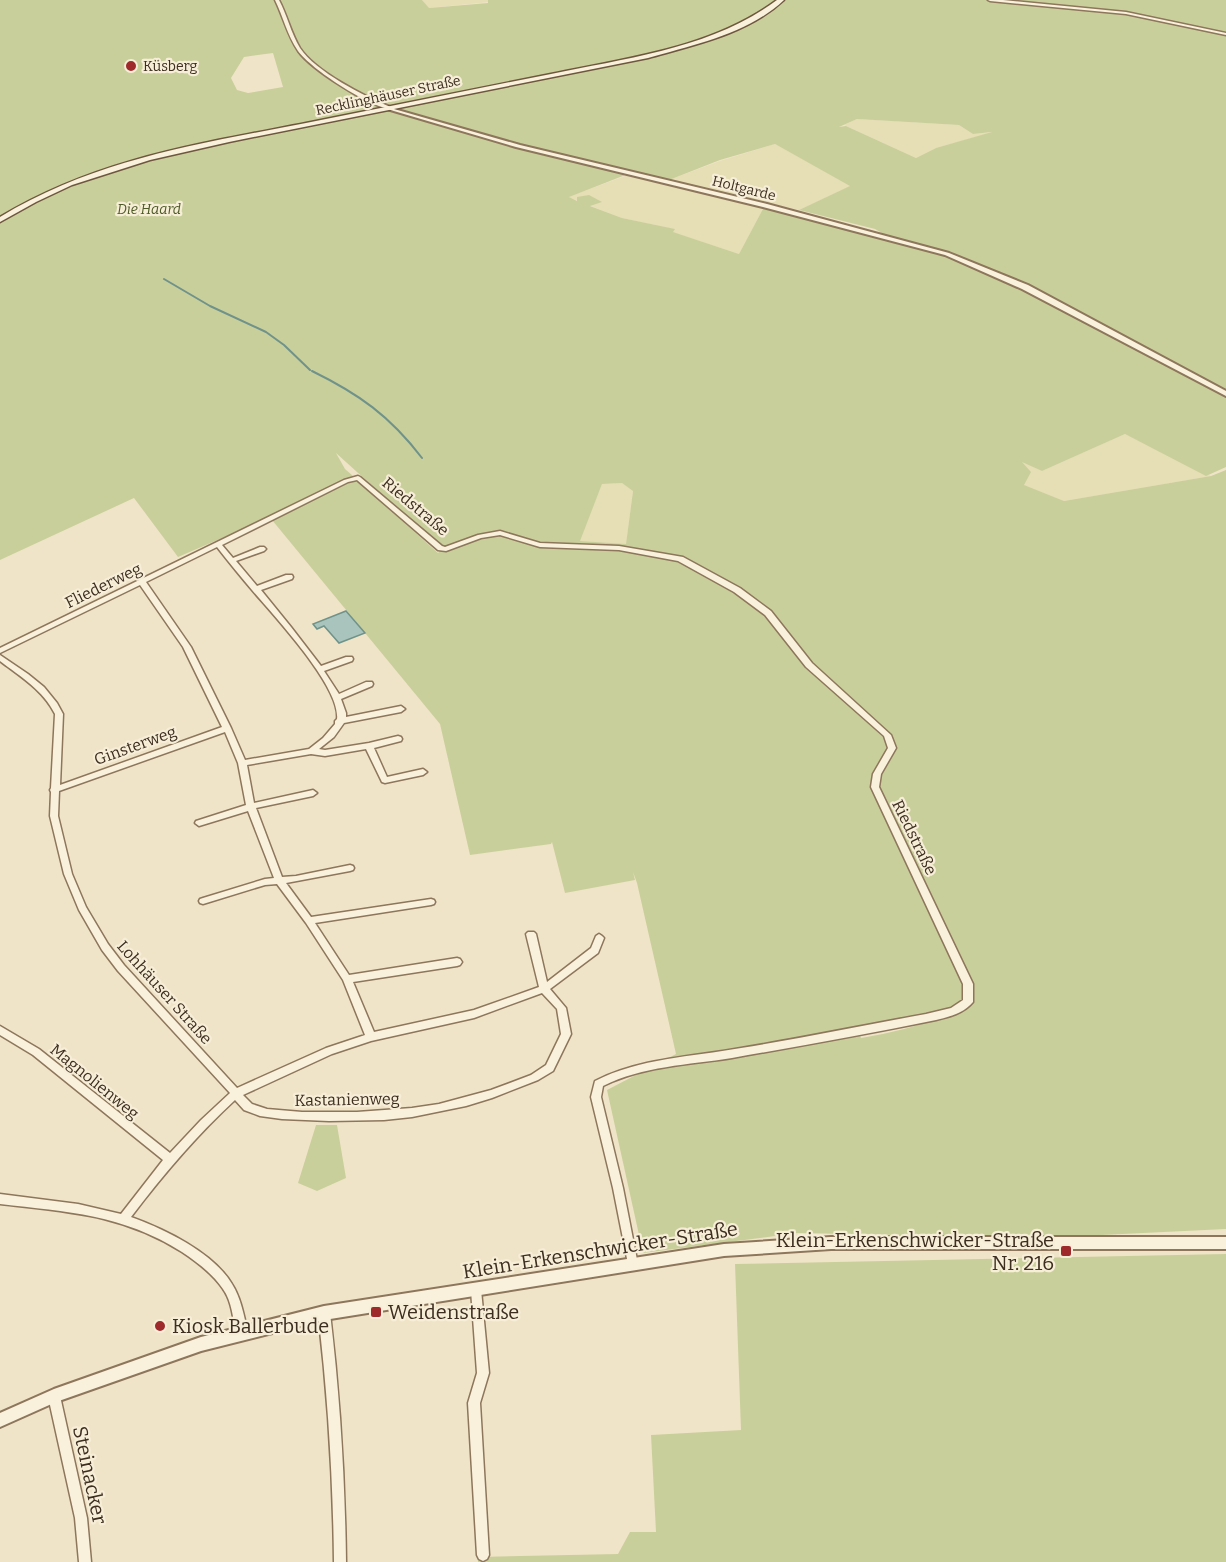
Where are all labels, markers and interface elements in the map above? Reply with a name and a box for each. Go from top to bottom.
place label: Küsberg [143,58,198,75]
marker: Küsberg [124,59,138,73]
street label: Recklinghäuser Straße [314,72,462,119]
street label: Holtgarde [710,172,777,205]
park label: Die Haard [117,201,181,218]
street label: Riedstraße [379,473,453,540]
street label: Fliederweg [62,559,145,612]
street label: Ginsterweg [91,722,179,769]
street label: Riedstraße [888,797,941,878]
street label: Lohhäuser Straße [113,937,216,1048]
street label: Magnolienweg [46,1040,143,1123]
street label: Kastanienweg [294,1089,400,1110]
street label: Klein-Erkenschwicker-Straße [461,1216,739,1284]
place label: Klein-Erkenschwicker-Straße Nr. 216 [776,1228,1054,1275]
marker: Klein-Erkenschwicker-Straße Nr. 216 [1059,1244,1073,1258]
place label: Weidenstraße [388,1300,519,1324]
marker: Weidenstraße [369,1305,383,1319]
place label: Kiosk Ballerbude [172,1314,329,1338]
marker: Kiosk Ballerbude [153,1319,167,1333]
street label: Steinacker [68,1424,112,1526]

